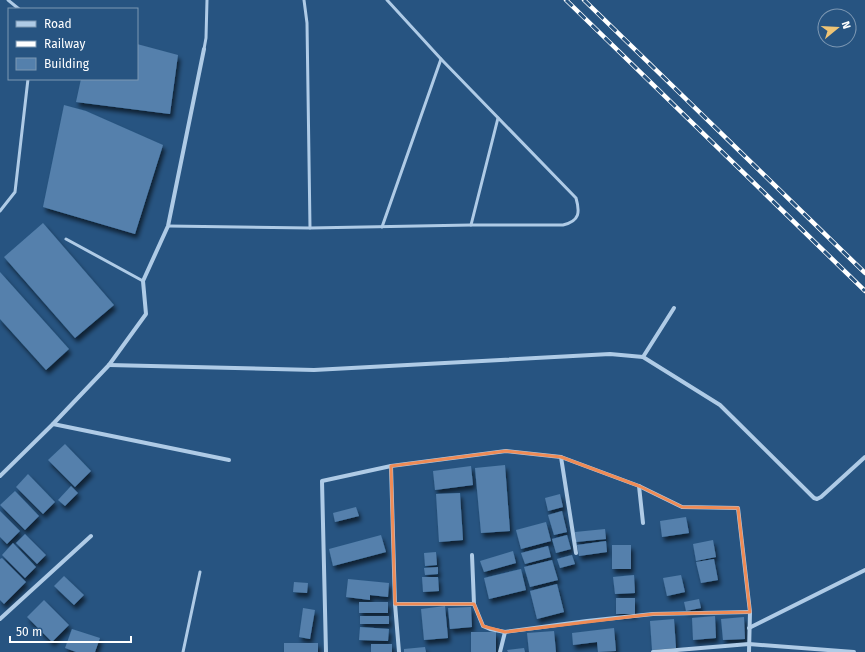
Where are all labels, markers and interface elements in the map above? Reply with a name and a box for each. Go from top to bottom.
legend [8,8,138,80]
north arrow [817,8,857,48]
text: Road [44,17,72,31]
text: N [839,20,853,31]
text: Railway [44,37,85,51]
text: Building [44,57,90,71]
scale bar [10,618,131,644]
text: 50 m [16,625,42,639]

